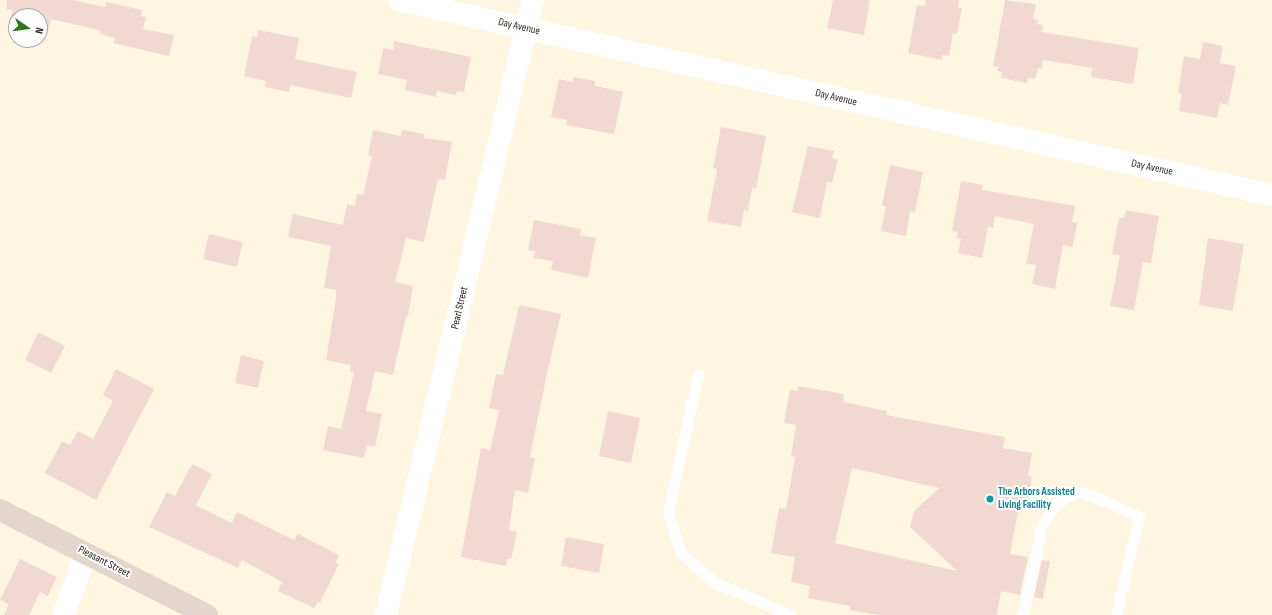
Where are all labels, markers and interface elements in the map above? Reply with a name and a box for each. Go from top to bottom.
north arrow [8,8,48,48]
street label: Day Avenue [497,16,541,38]
text: N [32,26,46,35]
street label: Day Avenue [814,87,858,109]
street label: Day Avenue [1130,157,1174,179]
street label: Pearl Street [449,285,471,331]
place label: The Arbors Assisted Living Facility [998,486,1075,512]
marker: The Arbors Assisted Living Facility [985,494,995,504]
street label: Pleasant Street [76,543,132,581]

